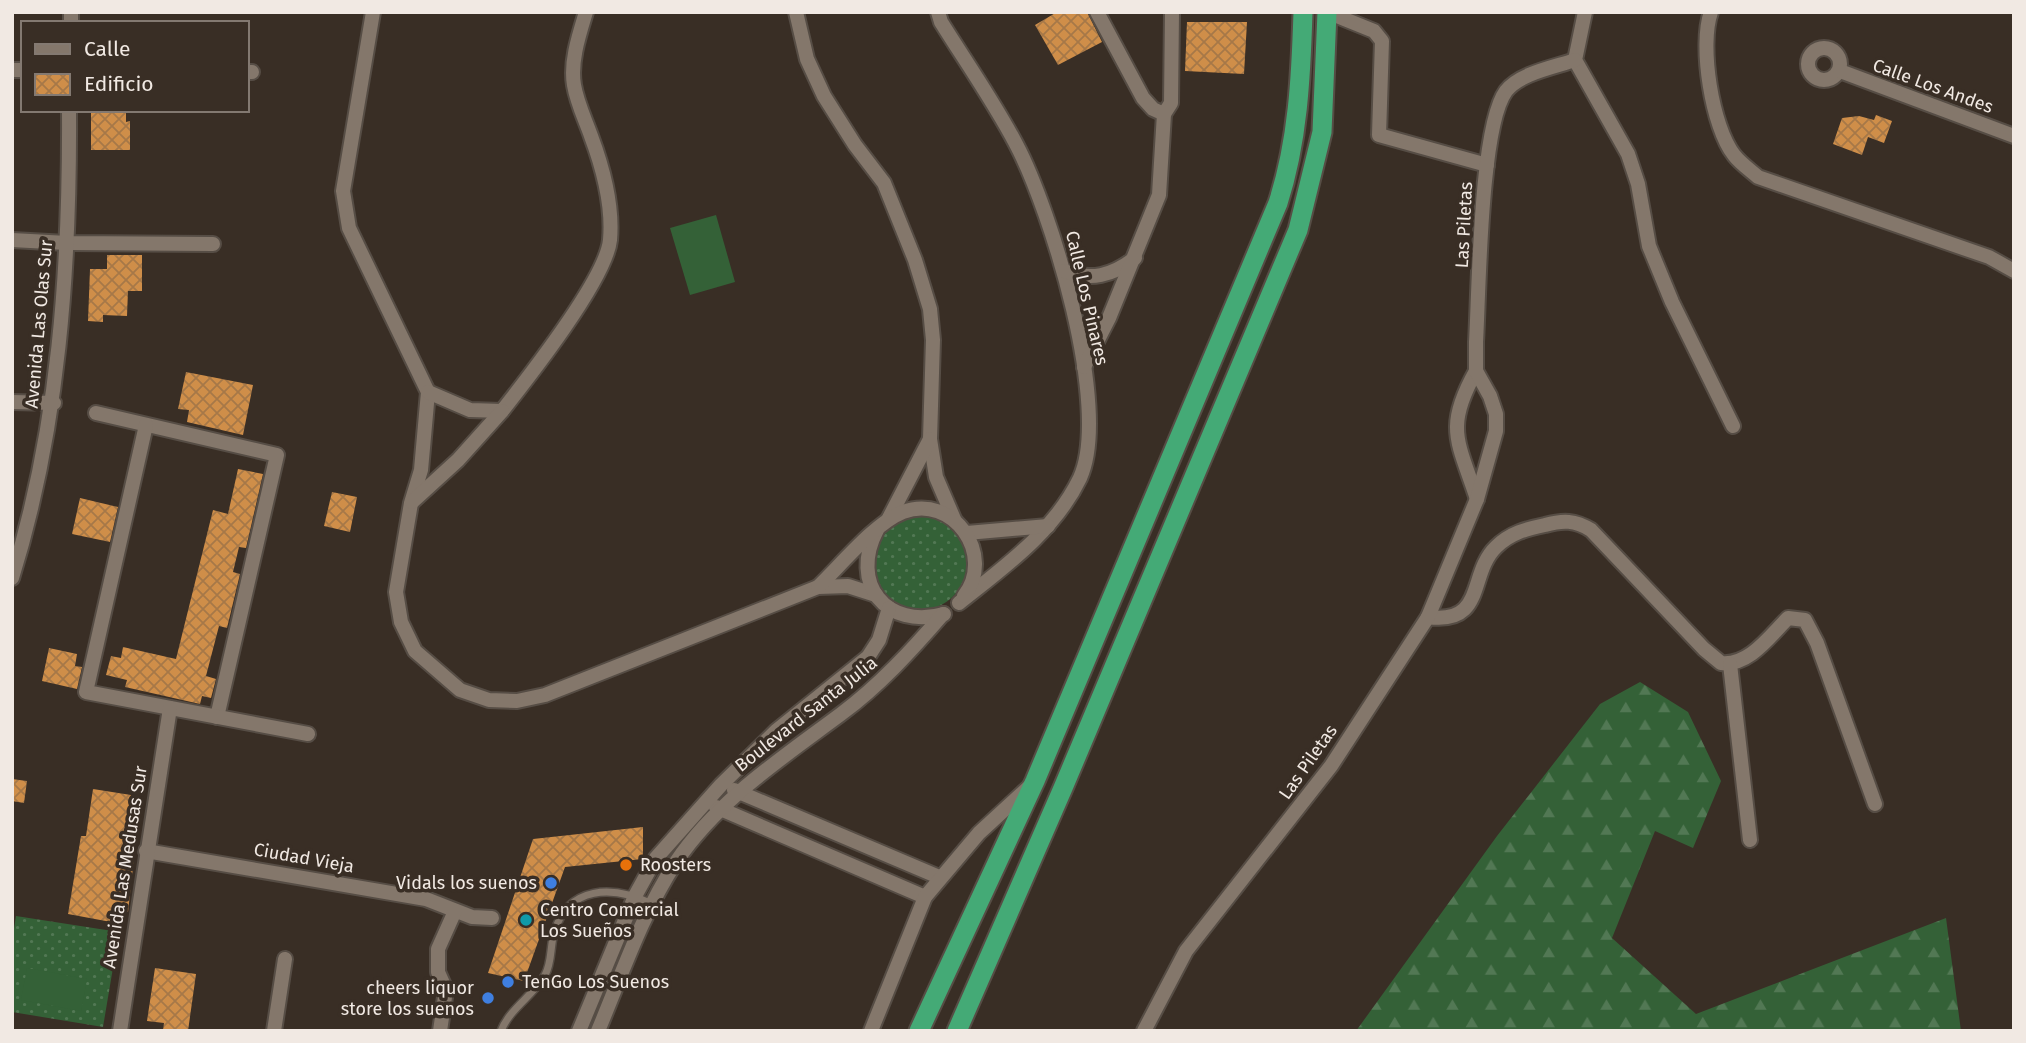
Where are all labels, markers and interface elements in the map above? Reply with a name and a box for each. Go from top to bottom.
legend [21,21,248,112]
text: Calle [84,36,130,62]
street label: Calle Los Andes [1870,54,1996,118]
text: Edificio [84,71,154,97]
street label: Las Piletas [1451,181,1477,269]
street label: Calle Los Pinares [1061,229,1113,367]
street label: Avenida Las Olas Sur [21,239,57,409]
street label: Boulevard Santa Julia [731,652,881,776]
street label: Las Piletas [1274,720,1342,804]
street label: Avenida Las Medusas Sur [98,764,152,970]
street label: Ciudad Vieja [252,838,356,878]
place label: Roosters [640,854,711,876]
marker: Roosters [618,857,634,873]
place label: Vidals los suenos [396,872,537,894]
marker: Vidals los suenos [543,875,559,891]
place label: Centro Comercial Los Sueños [540,899,679,942]
marker: Centro Comercial Los Sueños [518,912,534,928]
place label: TenGo Los Suenos [522,971,669,993]
marker: TenGo Los Suenos [500,974,516,990]
place label: cheers liquor store los suenos [341,977,474,1020]
marker: cheers liquor store los suenos [480,990,496,1006]

